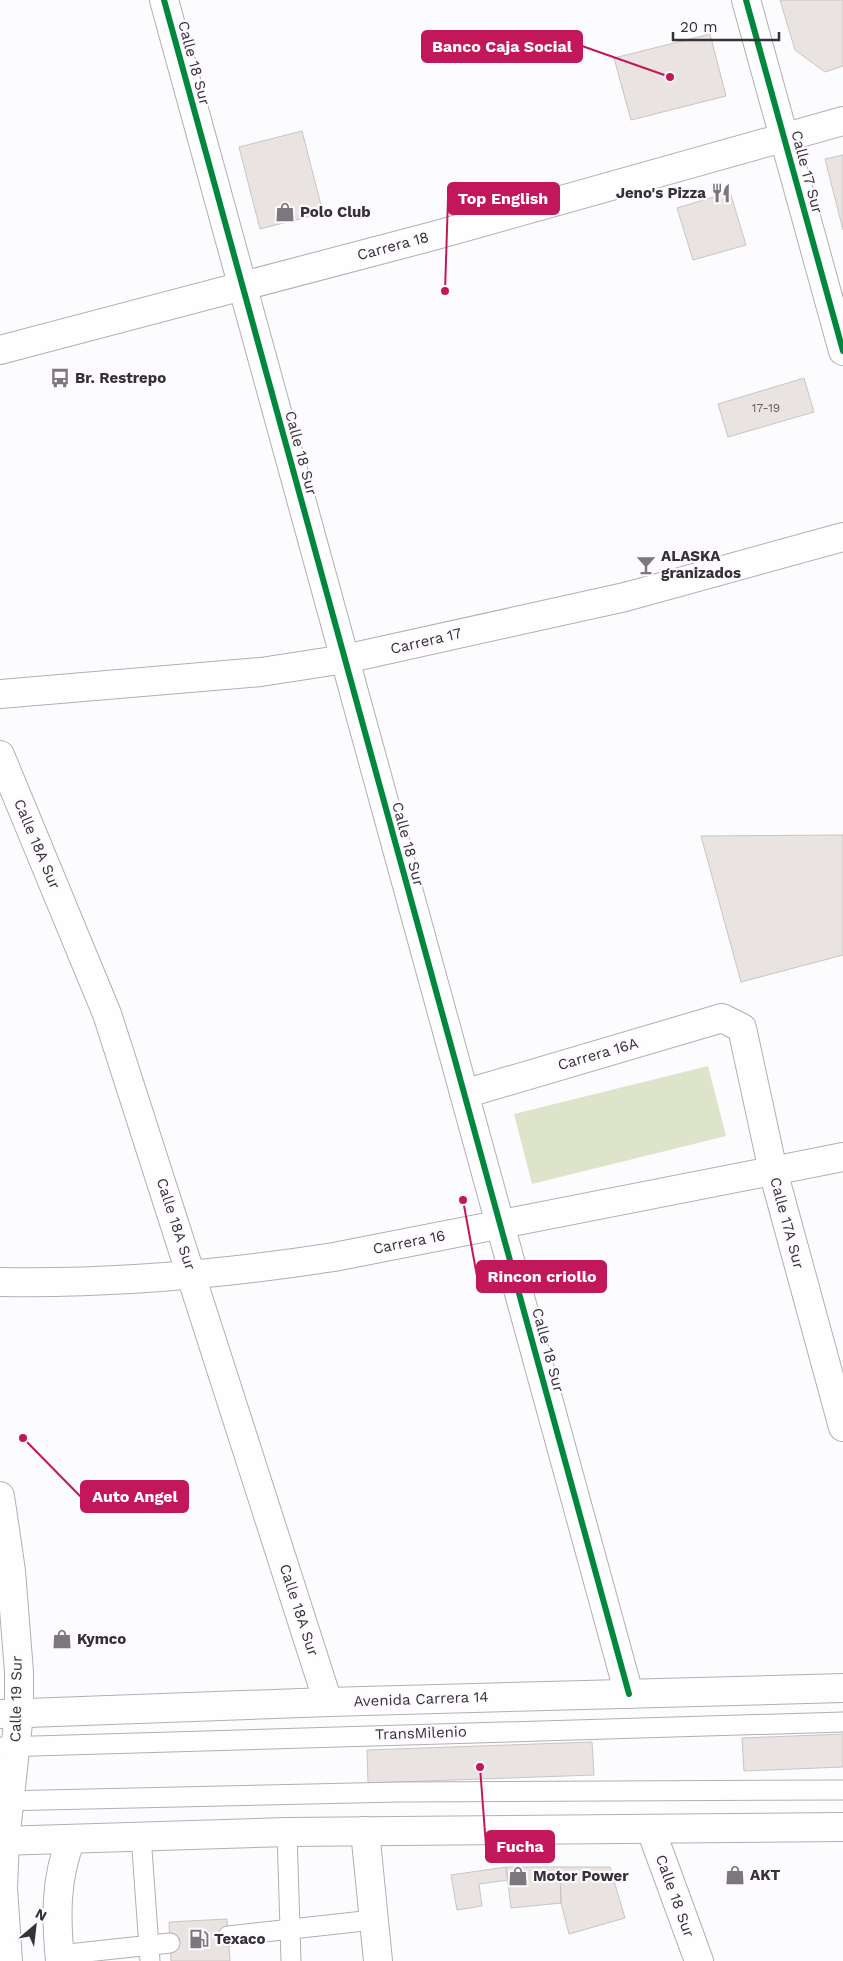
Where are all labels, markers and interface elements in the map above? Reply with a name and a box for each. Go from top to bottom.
scale bar [673,10,779,42]
text: 20 m [680,18,718,36]
street label: Calle 18 Sur [174,19,214,107]
callout: Banco Caja Social [422,31,582,62]
text: Banco Caja Social [432,37,573,56]
street label: Calle 17 Sur [787,128,827,216]
restaurant icon: Jeno's Pizza [710,182,732,204]
callout: Top English [448,183,559,214]
place label: Jeno's Pizza [616,184,706,202]
text: Top English [458,189,548,208]
shop icon: Polo Club [274,201,296,223]
place label: Polo Club [300,203,371,221]
street label: Carrera 18 [355,228,431,264]
bus stop icon: Br. Restrepo [49,367,71,389]
place label: Br. Restrepo [75,369,166,387]
house number: 17-19 [752,401,780,415]
street label: Calle 18 Sur [281,409,321,497]
place label: ALASKA granizados [661,547,741,582]
bar icon: ALASKA granizados [635,554,657,576]
street label: Carrera 17 [389,624,463,658]
street label: Calle 18A Sur [10,796,64,892]
street label: Calle 18 Sur [388,800,428,888]
street label: Carrera 16A [556,1034,641,1074]
street label: Calle 17A Sur [766,1175,808,1271]
street label: Calle 18A Sur [153,1176,199,1272]
street label: Carrera 16 [371,1226,447,1258]
callout: Rincon criollo [477,1261,606,1292]
text: Rincon criollo [488,1267,597,1286]
street label: Calle 18 Sur [528,1306,568,1394]
callout: Auto Angel [81,1481,188,1512]
text: Auto Angel [92,1487,179,1506]
street label: Calle 18A Sur [276,1562,322,1658]
shop icon: Kymco [51,1628,73,1650]
place label: Kymco [77,1630,126,1648]
street label: Calle 19 Sur [6,1656,26,1742]
street label: Avenida Carrera 14 [353,1688,489,1710]
street label: TransMilenio [375,1722,467,1744]
callout: Fucha [486,1831,554,1862]
text: Fucha [496,1837,545,1856]
street label: Calle 18 Sur [652,1852,698,1940]
shop icon: AKT [724,1864,746,1886]
shop icon: Motor Power [507,1865,529,1887]
place label: AKT [750,1866,781,1884]
place label: Motor Power [533,1867,629,1885]
north arrow [10,1901,60,1951]
text: N [33,1905,49,1924]
fuel station icon: Texaco [188,1928,210,1950]
place label: Texaco [214,1930,266,1948]

